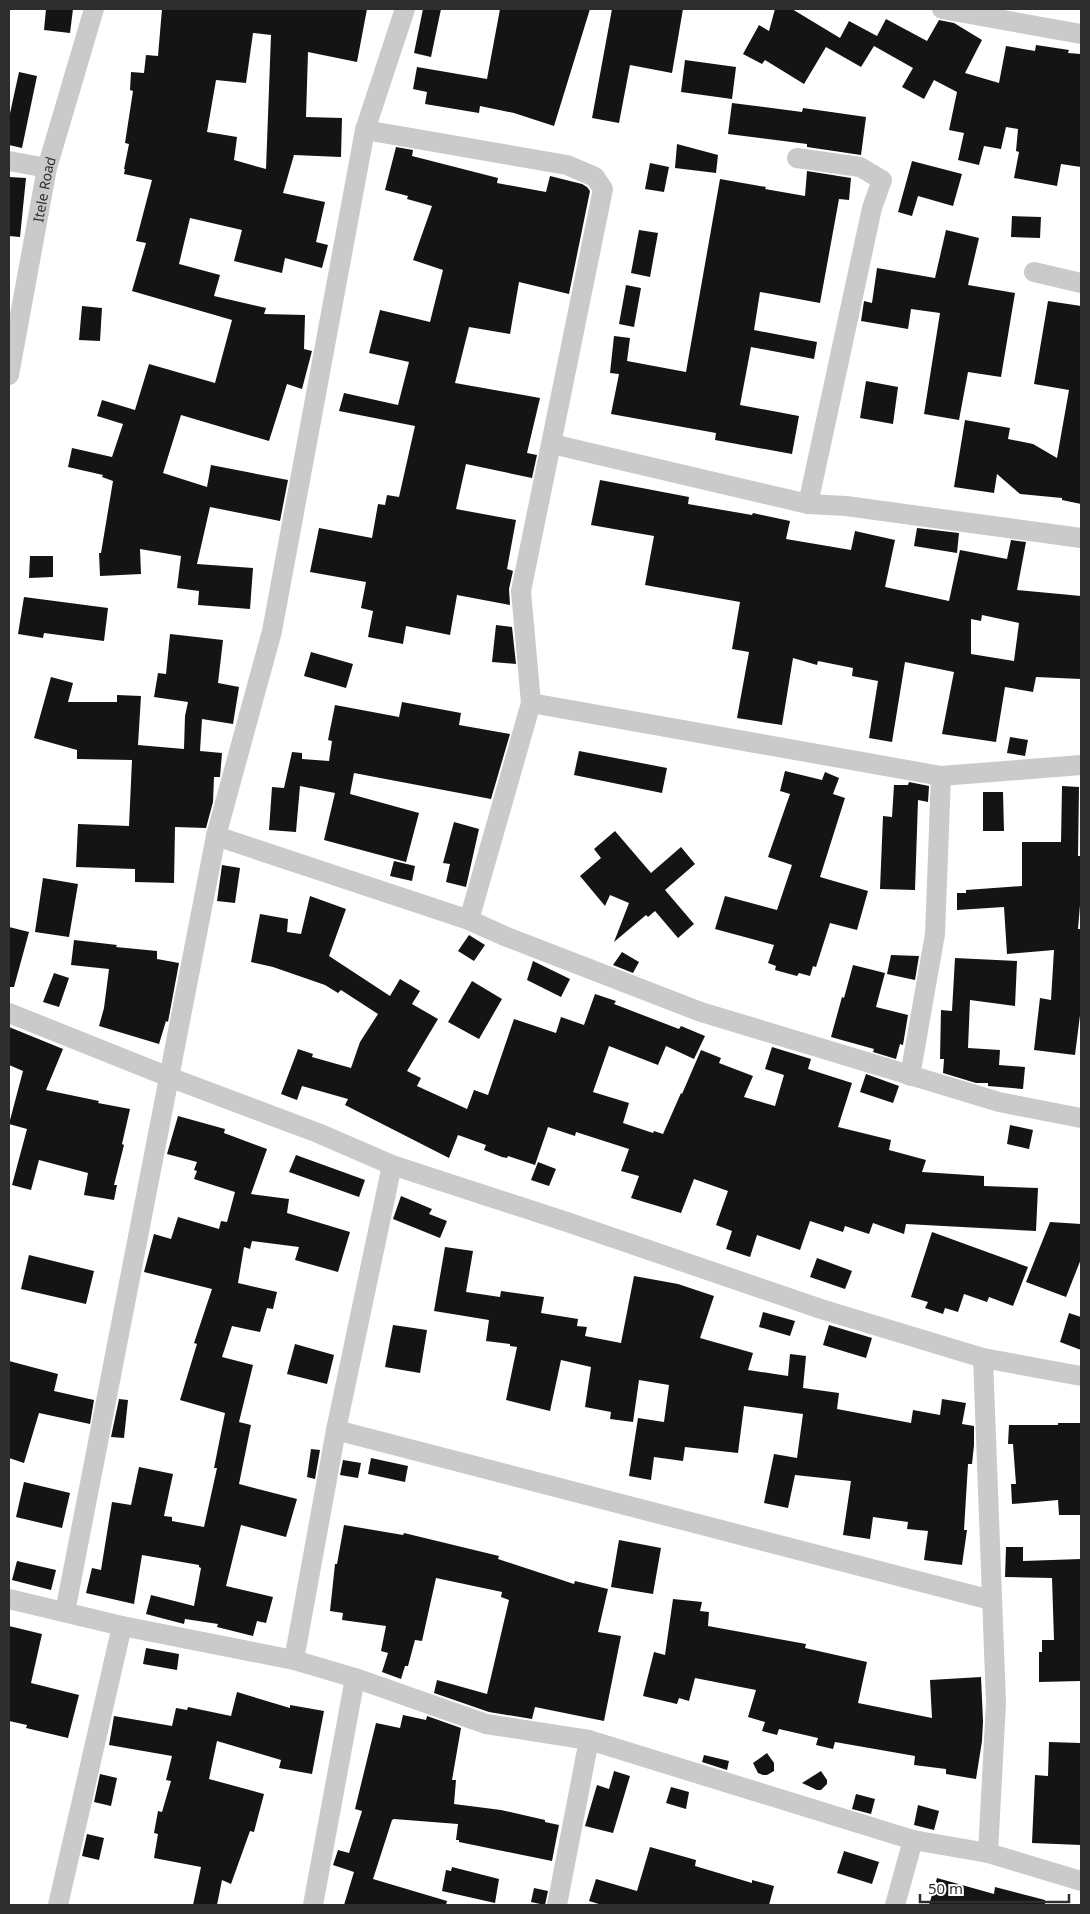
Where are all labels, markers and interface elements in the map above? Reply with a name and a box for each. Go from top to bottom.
street label: Itele Road [28,154,59,224]
scale bar [920,1872,1069,1904]
text: 50 m [928,1878,963,1898]

